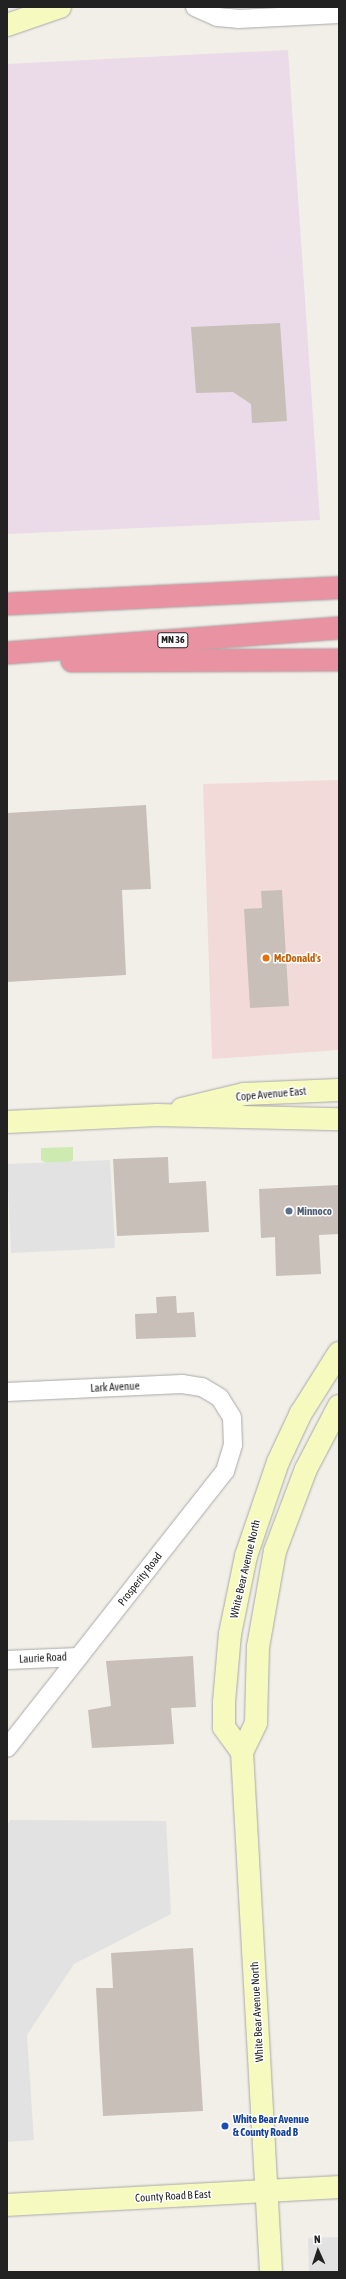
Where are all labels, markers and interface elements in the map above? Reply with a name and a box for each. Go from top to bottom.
road number: MN 36 [157,632,189,648]
place label: McDonald's [274,951,321,965]
marker: McDonald's [261,953,271,963]
street label: Cope Avenue East [235,1084,307,1104]
place label: Minnoco [297,1204,332,1218]
marker: Minnoco [284,1206,294,1216]
street label: Lark Avenue [90,1379,140,1395]
street label: White Bear Avenue North [227,1518,263,1620]
street label: Prosperity Road [115,1550,165,1608]
street label: Laurie Road [19,1650,67,1666]
street label: White Bear Avenue North [248,1961,266,2063]
place label: White Bear Avenue & County Road B [233,2113,309,2139]
marker: White Bear Avenue & County Road B [220,2121,230,2131]
street label: County Road B East [135,2187,211,2205]
north arrow [298,2231,338,2271]
text: N [314,2233,321,2245]

